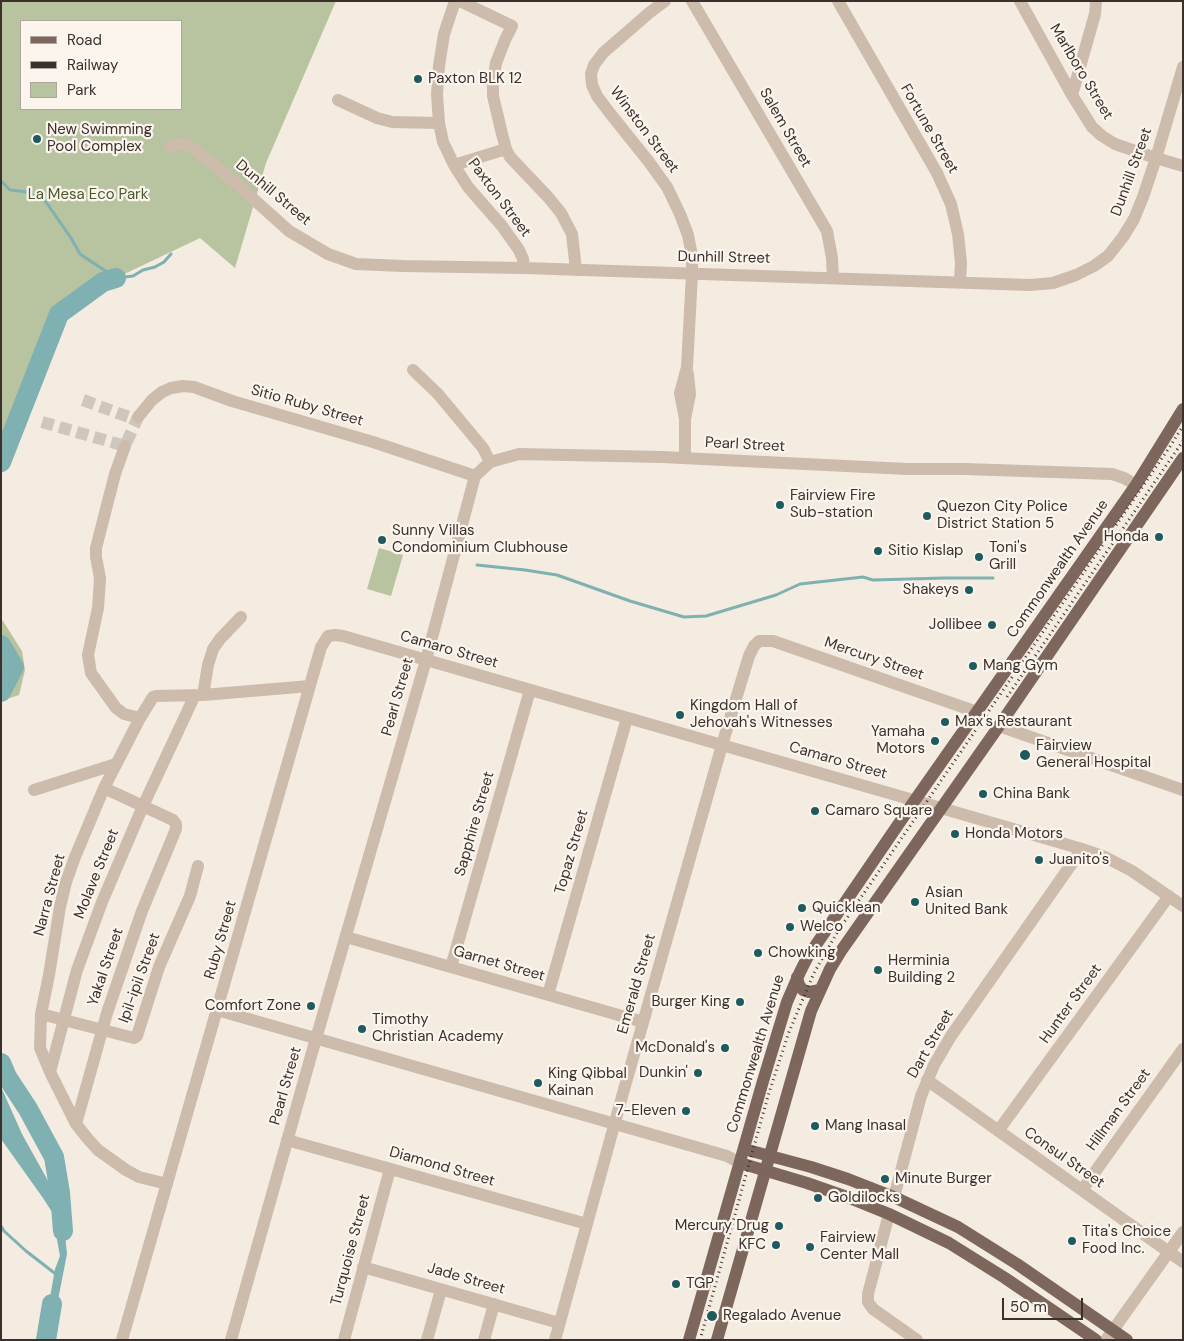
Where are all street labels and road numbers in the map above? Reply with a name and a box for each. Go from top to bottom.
street label: Marlboro Street [1045,21,1117,123]
street label: Fortune Street [896,81,962,177]
street label: Winston Street [606,83,682,177]
street label: Salem Street [755,85,815,171]
street label: Dunhill Street [1108,125,1156,219]
street label: Paxton Street [464,155,534,241]
street label: Dunhill Street [232,156,314,230]
street label: Dunhill Street [677,248,771,268]
street label: Sitio Ruby Street [249,381,365,431]
street label: Pearl Street [704,434,786,456]
street label: Commonwealth Avenue [1003,496,1113,642]
street label: Camaro Street [398,627,500,673]
street label: Mercury Street [822,634,926,684]
street label: Pearl Street [378,656,418,738]
street label: Camaro Street [787,738,889,784]
street label: Sapphire Street [451,770,499,878]
street label: Topaz Street [551,808,593,896]
street label: Molave Street [71,826,123,922]
street label: Narra Street [30,852,70,938]
street label: Ruby Street [201,899,241,981]
street label: Yakal Street [84,926,128,1008]
street label: Ipil-ipil Street [115,931,165,1025]
street label: Emerald Street [614,932,660,1036]
street label: Garnet Street [451,942,547,986]
street label: Hunter Street [1036,961,1106,1047]
street label: Commonwealth Avenue [723,973,789,1135]
street label: Dart Street [904,1006,958,1082]
street label: Pearl Street [266,1045,306,1127]
street label: Hillman Street [1083,1065,1155,1155]
street label: Consul Street [1020,1124,1108,1192]
street label: Diamond Street [387,1143,497,1191]
street label: Turquoise Street [327,1192,375,1308]
street label: Jade Street [425,1259,507,1299]

